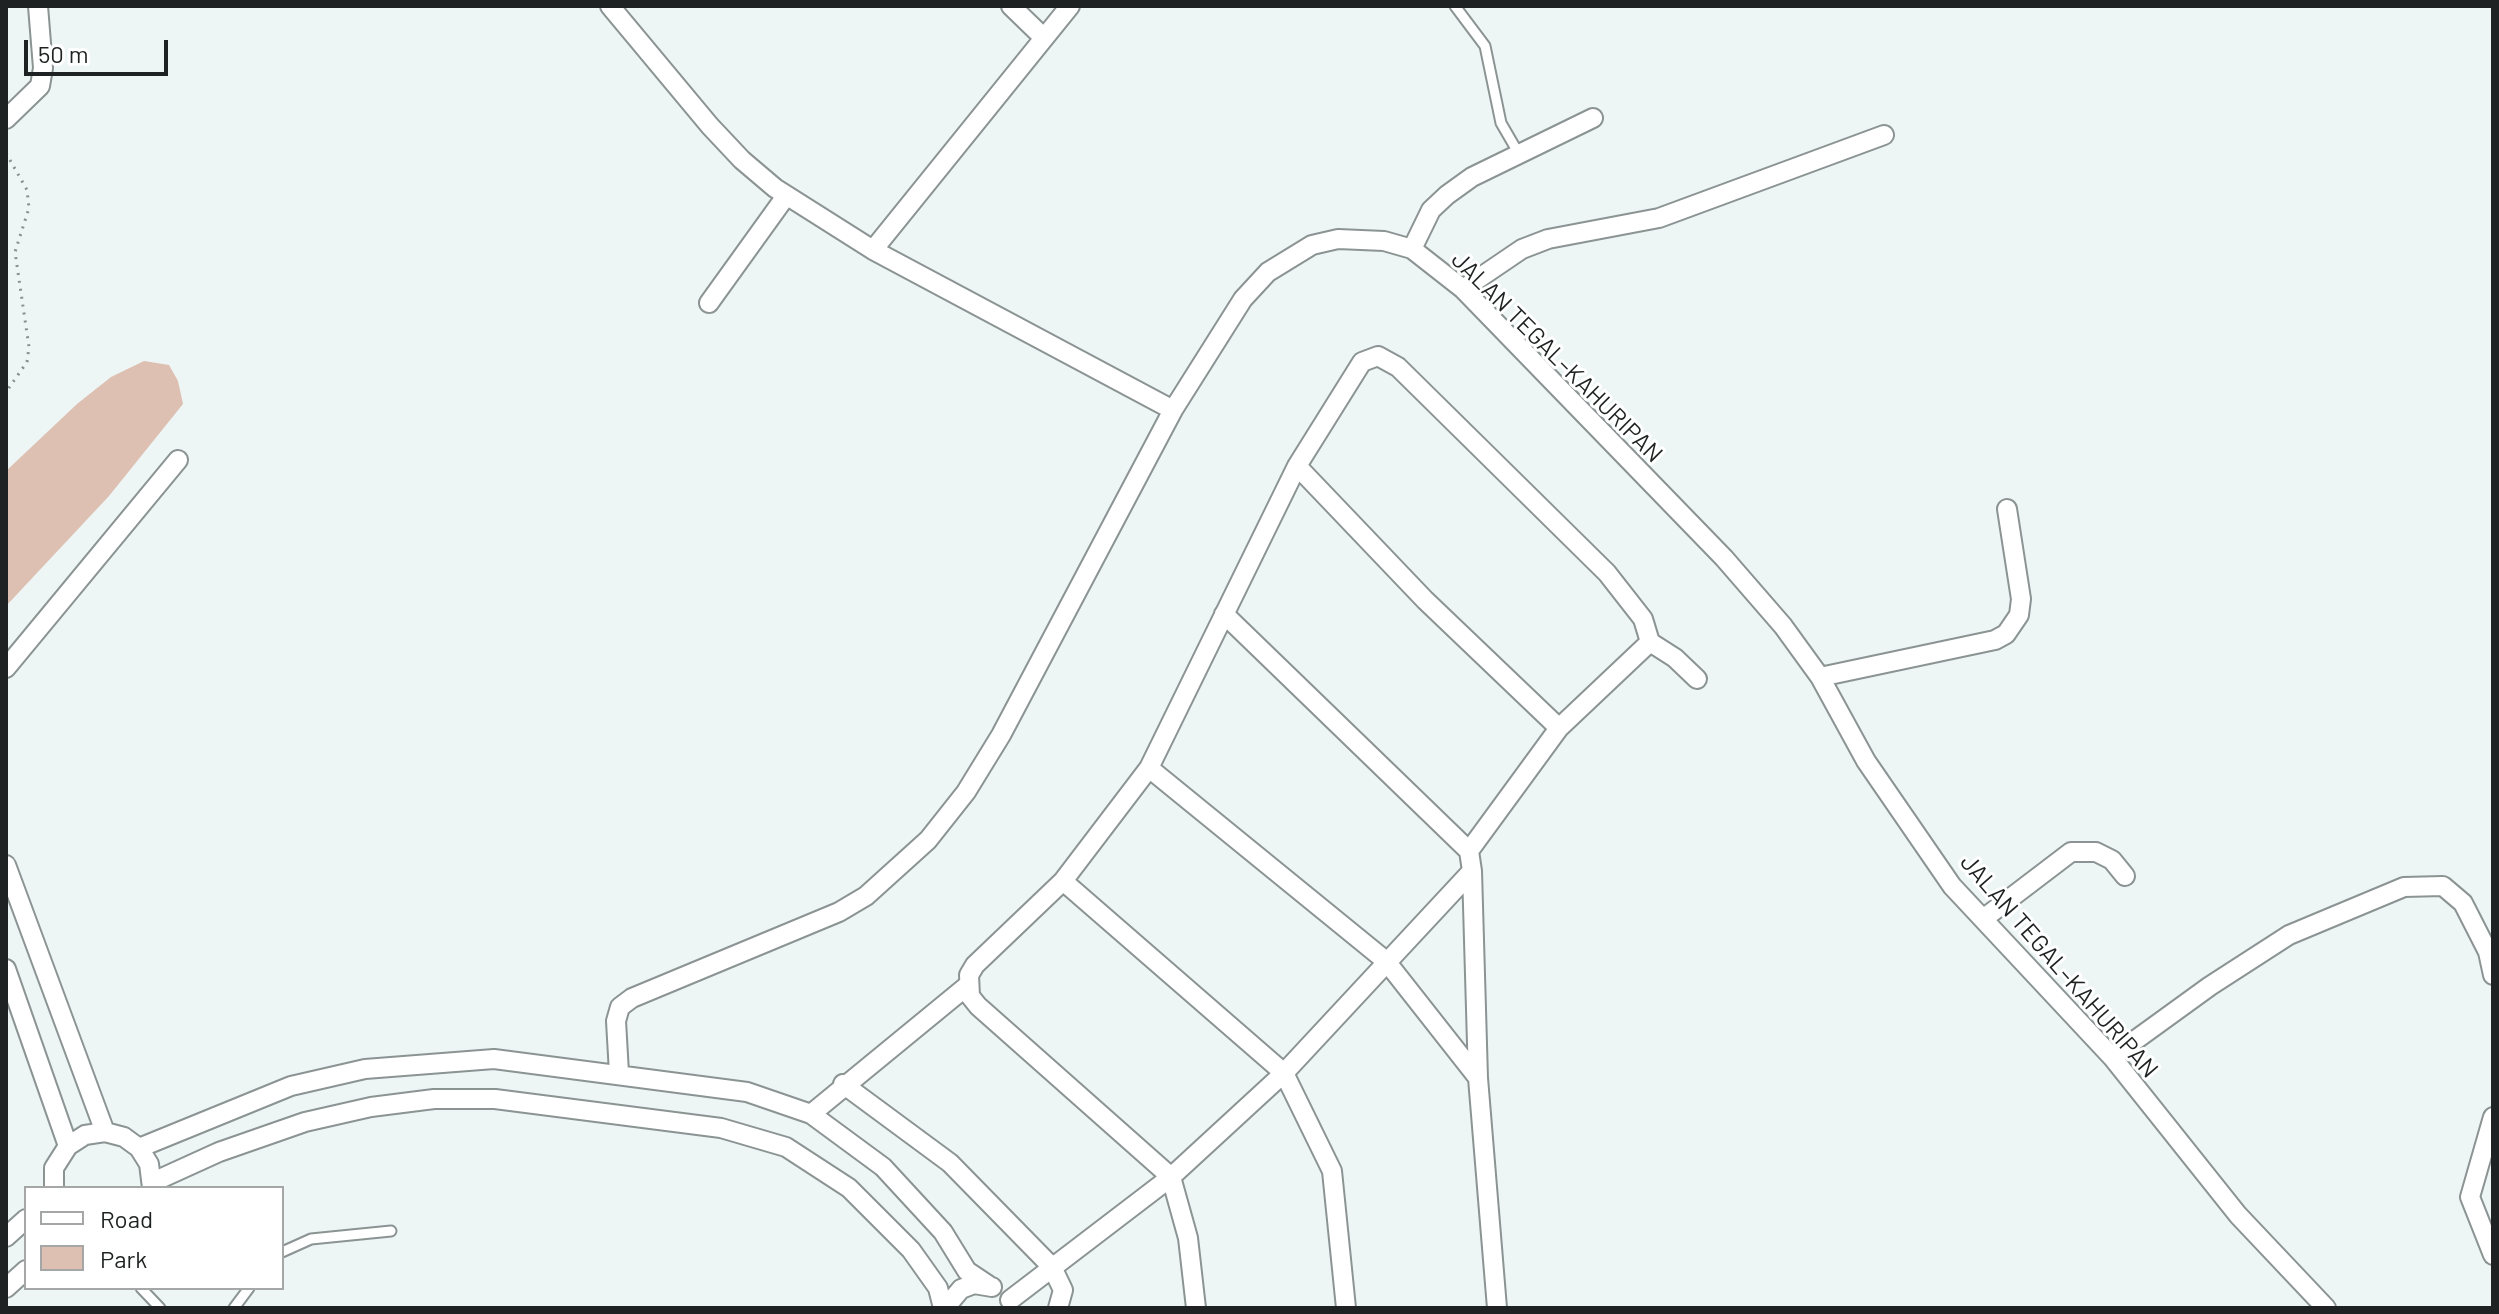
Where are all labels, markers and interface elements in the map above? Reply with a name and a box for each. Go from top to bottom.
scale bar [28,24,172,74]
text: 50 m [38,39,89,68]
street label: JALAN TEGAL–KAHURIPAN [1445,245,1669,469]
street label: JALAN TEGAL–KAHURIPAN [1954,848,2164,1084]
legend [24,1186,284,1290]
text: Road [100,1204,153,1233]
text: Park [100,1244,147,1273]

